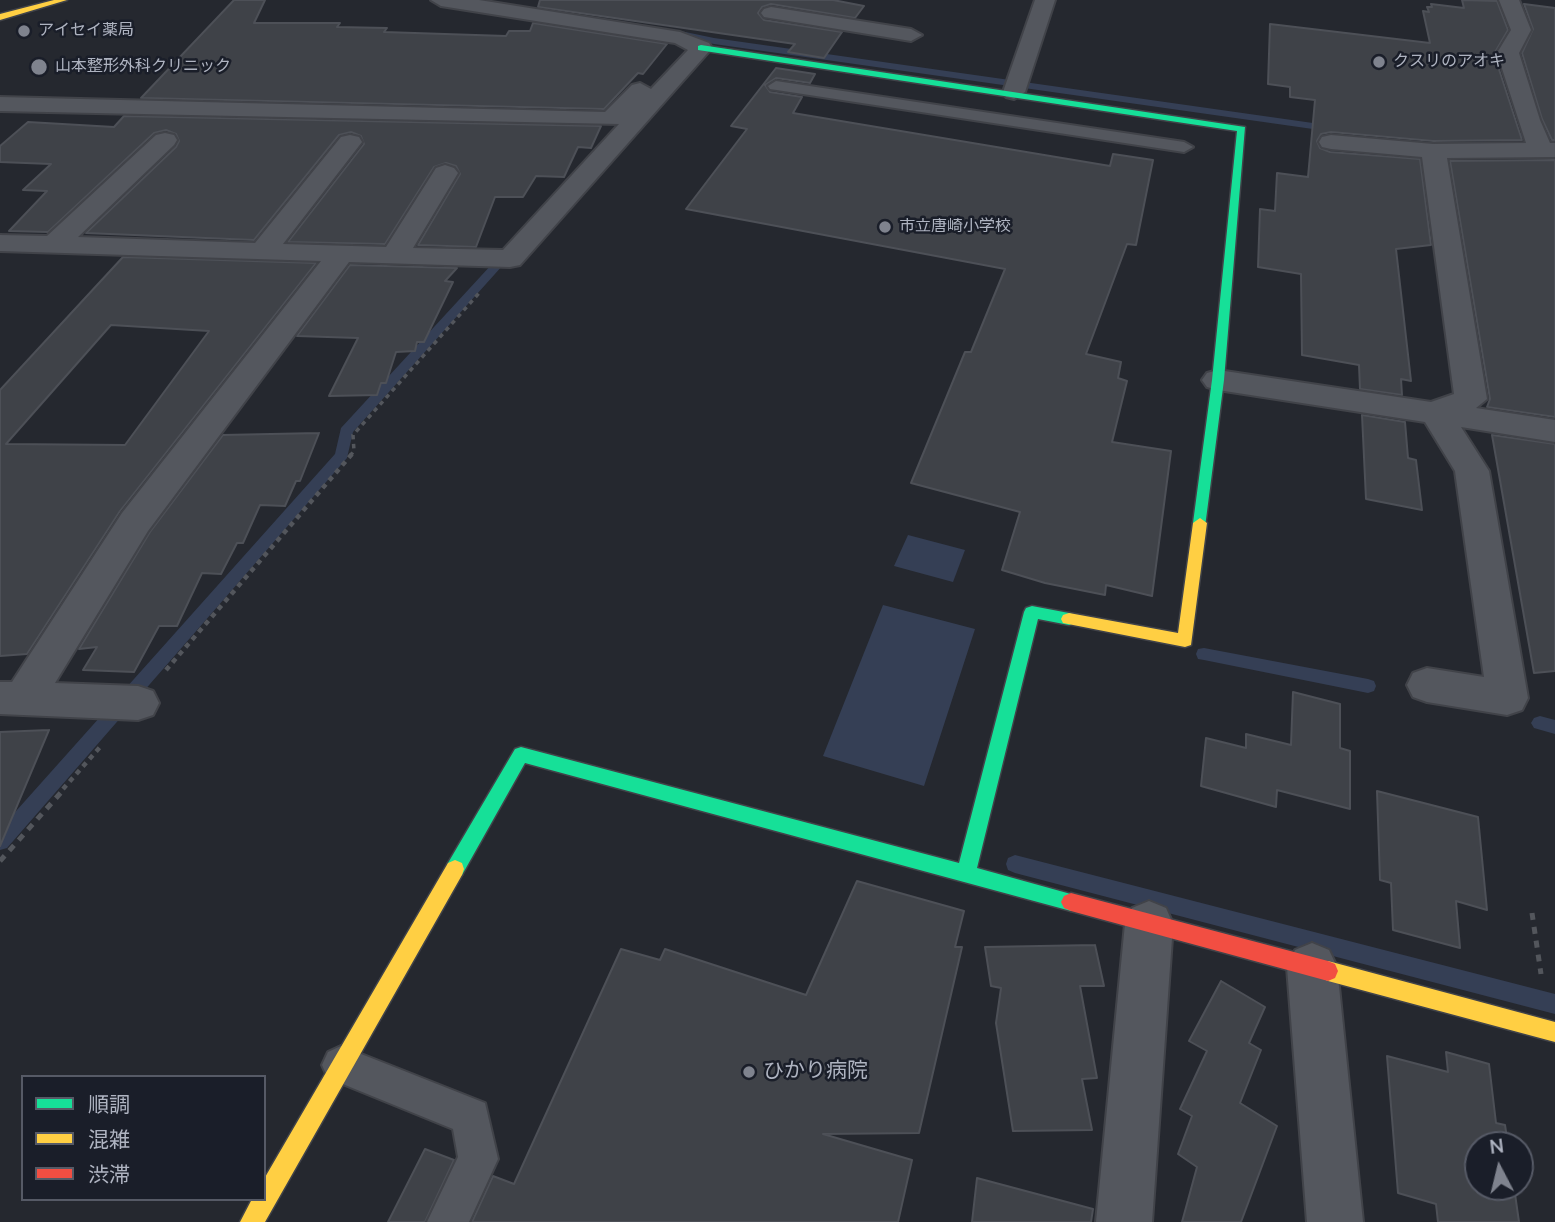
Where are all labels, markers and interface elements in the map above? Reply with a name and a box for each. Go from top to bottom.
place label: アイセイ薬局 [38,21,134,41]
marker: アイセイ薬局 [16,23,32,39]
place label: クスリのアオキ [1393,52,1505,72]
marker: クスリのアオキ [1371,54,1387,70]
marker: 山本整形外科クリニック [29,57,49,77]
place label: 山本整形外科クリニック [55,57,231,77]
place label: 市立唐崎小学校 [899,217,1011,237]
marker: 市立唐崎小学校 [877,219,893,235]
place label: ひかり病院 [763,1059,868,1085]
marker: ひかり病院 [741,1064,757,1080]
legend [21,1075,266,1201]
text: 順調 [88,1091,130,1119]
text: 混雑 [88,1126,130,1154]
north arrow [1464,1131,1534,1201]
text: N [1488,1133,1505,1161]
text: 渋滞 [88,1161,130,1189]

